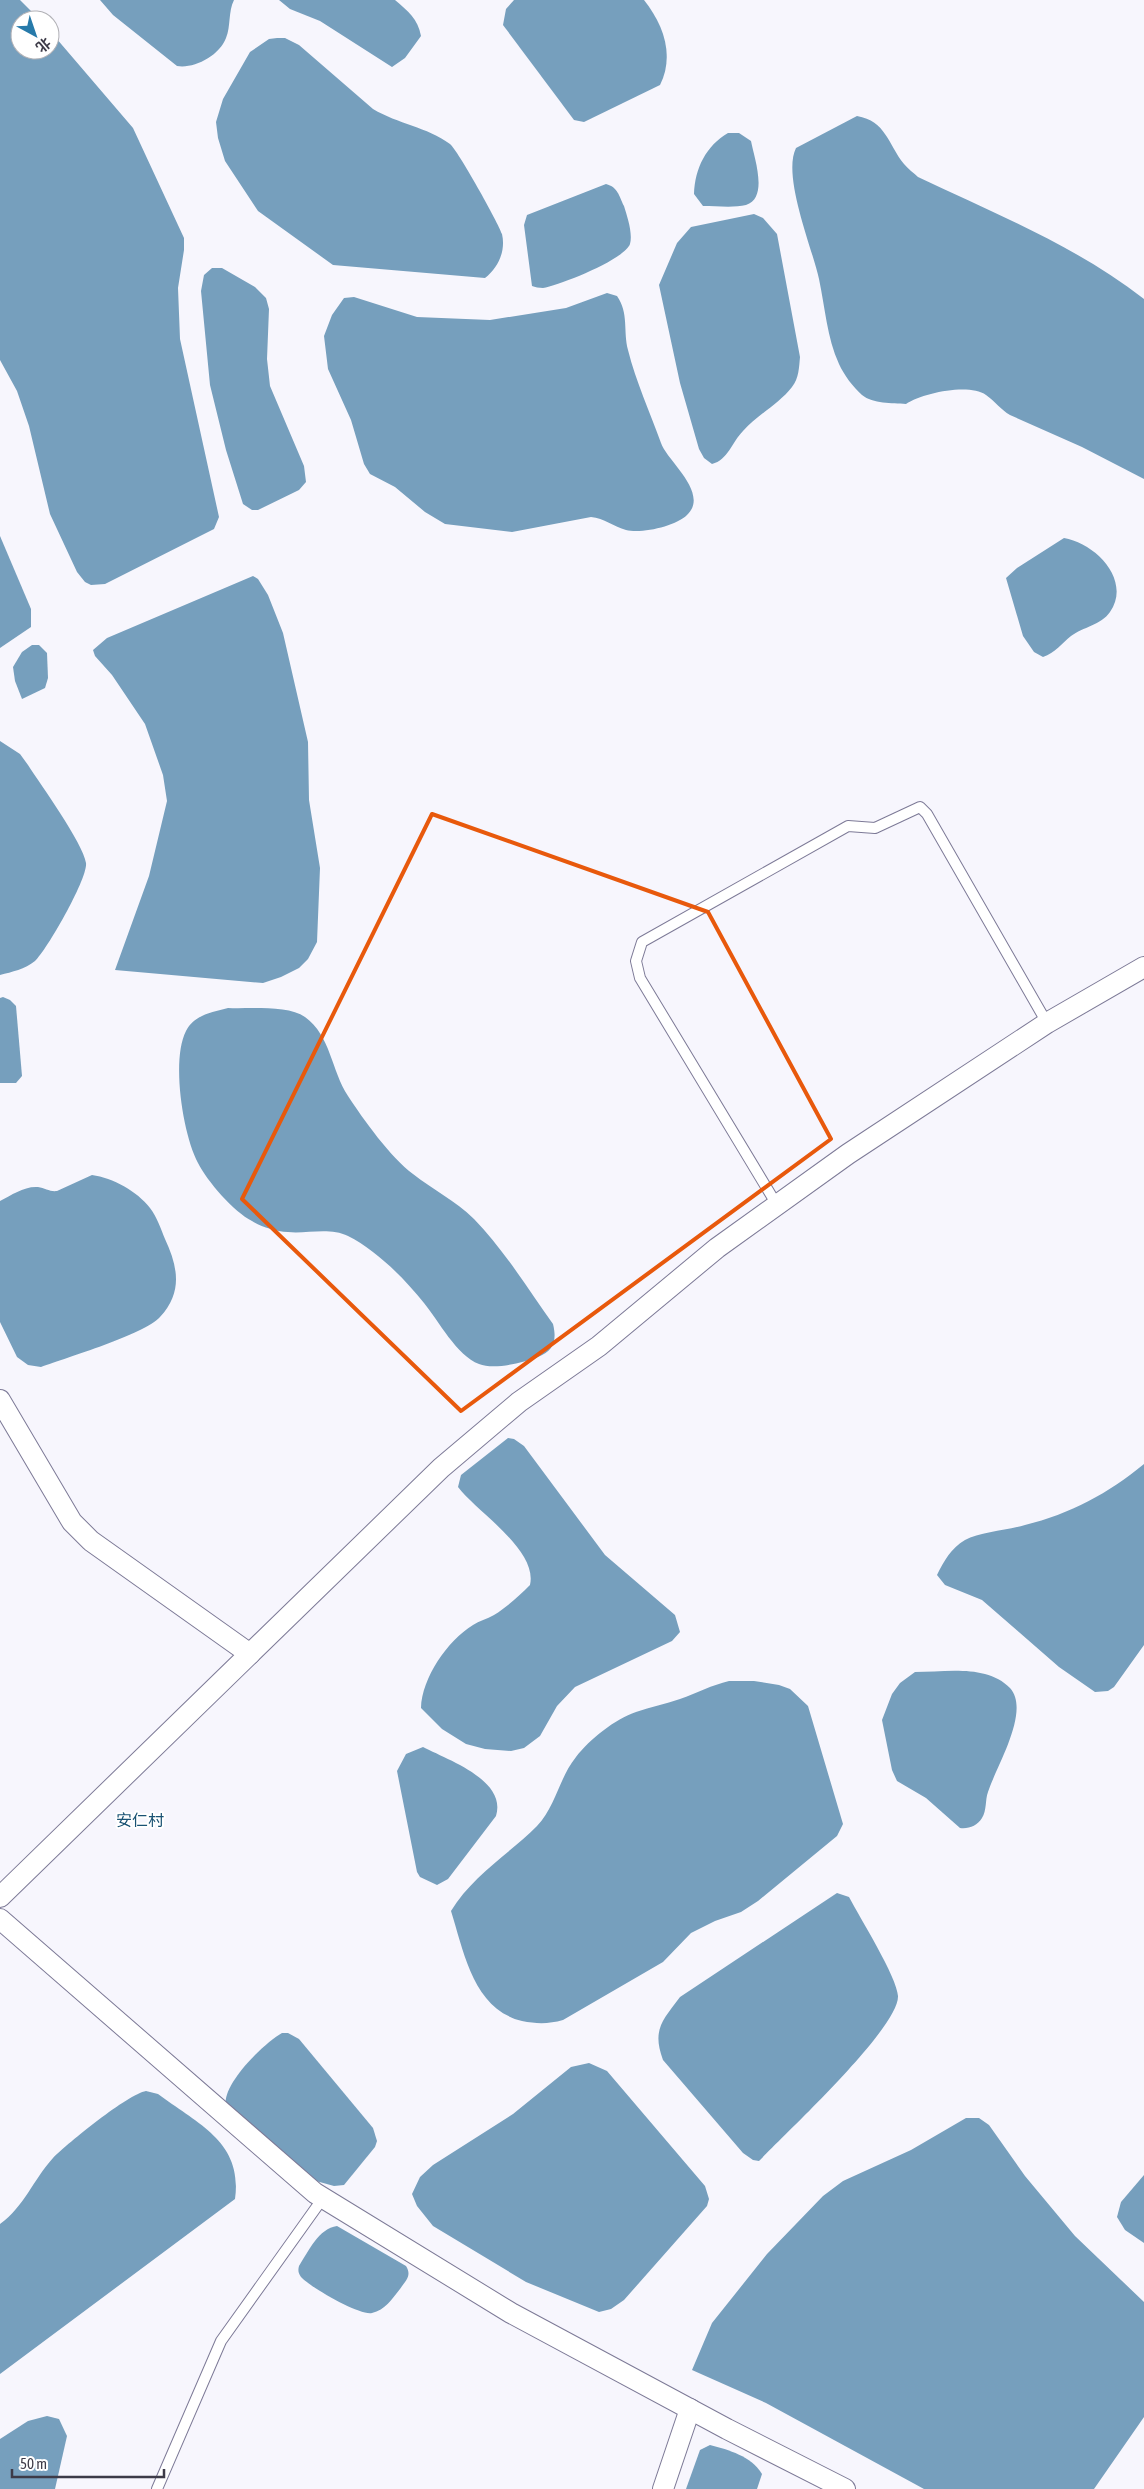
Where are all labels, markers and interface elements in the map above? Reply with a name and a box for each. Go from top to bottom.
north arrow [10,10,60,60]
text: 北 [33,34,54,56]
district label: 安仁村 [116,1811,164,1829]
scale bar [12,2446,165,2478]
text: 50 m [20,2455,47,2472]

